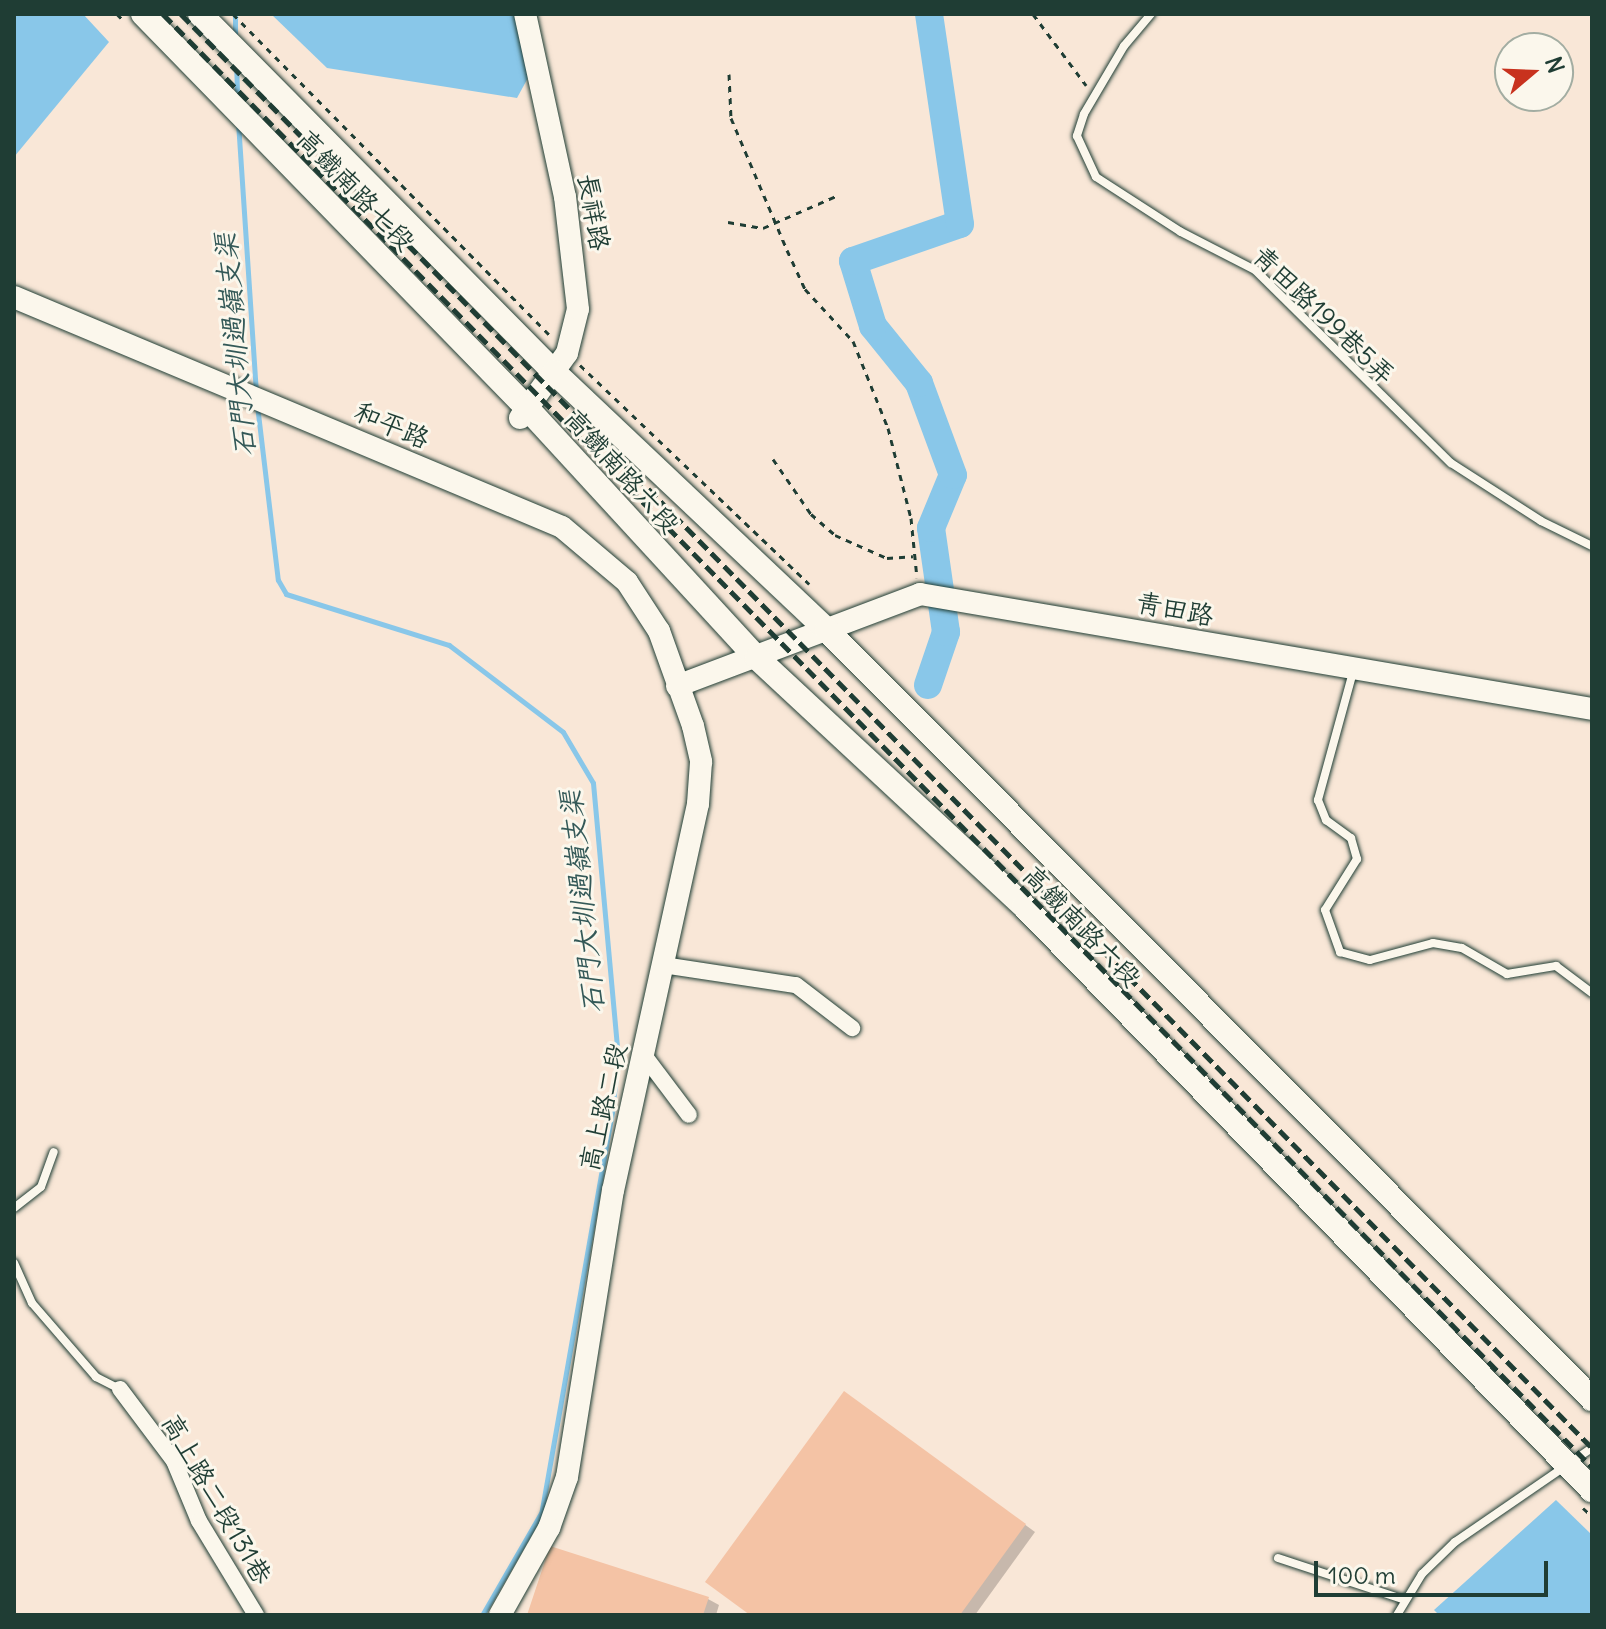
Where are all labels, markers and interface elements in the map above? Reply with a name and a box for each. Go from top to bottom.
north arrow [1494,32,1574,112]
text: N [1539,53,1571,77]
street label: 高鐵南路七段 [291,123,421,257]
street label: 長祥路 [572,171,616,253]
water label: 石門大圳過嶺支渠 [209,232,261,458]
street label: 青田路199巷5弄 [1247,239,1401,391]
street label: 和平路 [350,395,434,455]
street label: 高鐵南路六段 [558,403,686,539]
street label: 青田路 [1134,586,1216,632]
water label: 石門大圳過嶺支渠 [554,789,610,1015]
street label: 高鐵南路六段 [1017,859,1147,993]
street label: 高上路二段 [573,1040,633,1174]
street label: 高上路二段131巷 [156,1408,278,1590]
scale bar [1318,1545,1552,1595]
text: 100 m [1328,1560,1396,1590]

